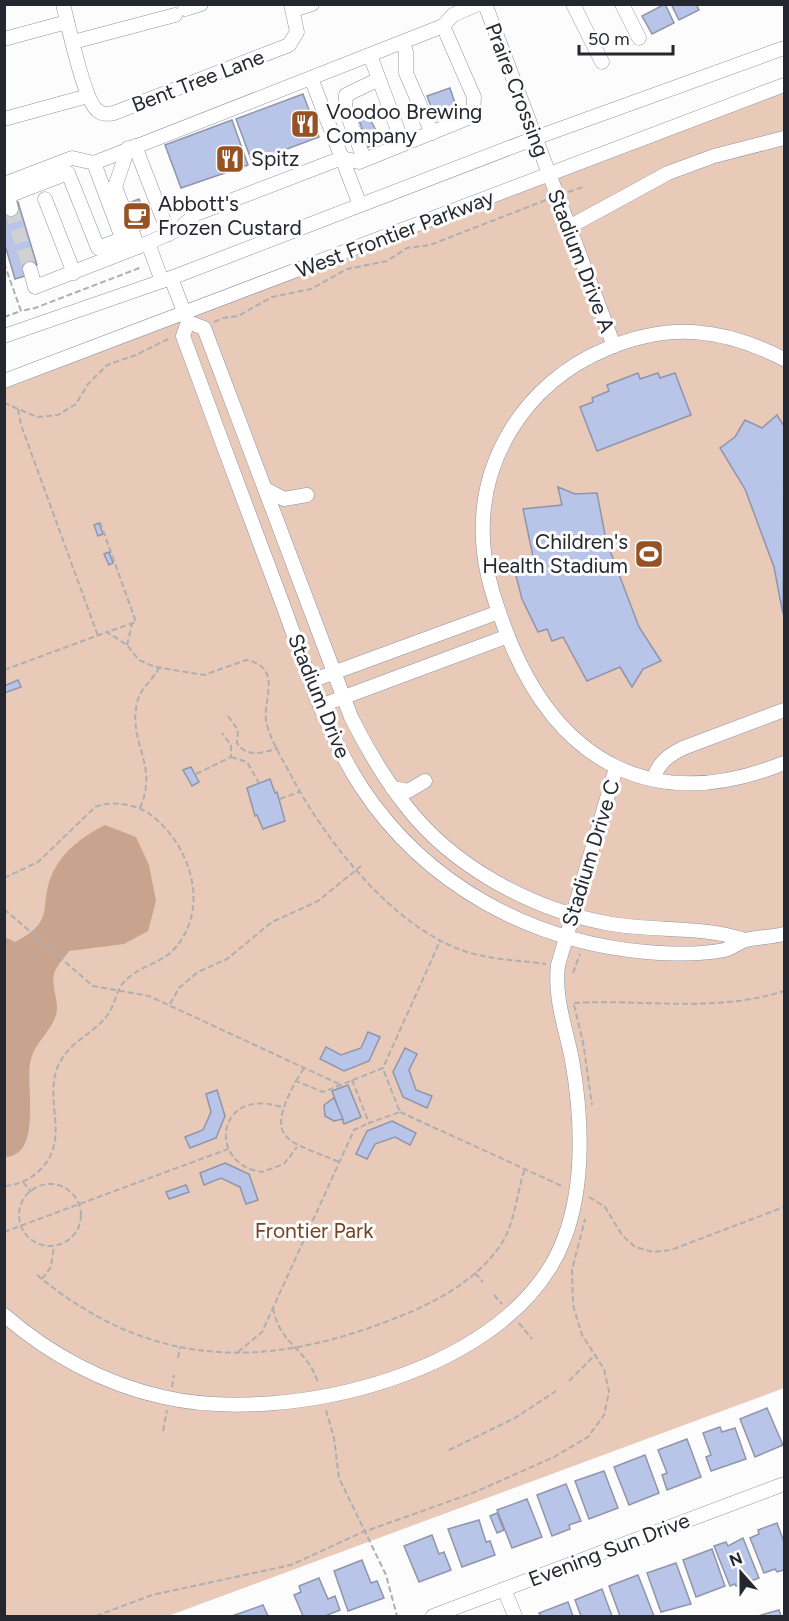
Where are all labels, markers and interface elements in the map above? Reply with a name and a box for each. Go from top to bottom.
scale bar [579,18,674,56]
street label: Praire Crossing [480,19,554,160]
text: 50 m [588,28,630,50]
street label: Bent Tree Lane [128,44,268,117]
place label: Voodoo Brewing Company [326,99,482,148]
restaurant icon: Voodoo Brewing Company [289,108,321,140]
restaurant icon: Spitz [214,143,246,175]
place label: Spitz [251,146,299,171]
street label: West Frontier Parkway [292,184,497,283]
street label: Stadium Drive A [543,186,620,336]
place label: Abbott's Frozen Custard [158,191,302,240]
cafe icon: Abbott's Frozen Custard [121,200,153,232]
place label: Children's Health Stadium [482,529,628,578]
sports icon: Children's Health Stadium [633,538,665,570]
street label: Stadium Drive [283,630,356,762]
street label: Stadium Drive C [556,776,625,929]
park label: Frontier Park [255,1218,374,1243]
street label: Evening Sun Drive [525,1507,693,1592]
north arrow [711,1543,771,1603]
text: N [727,1548,745,1571]

